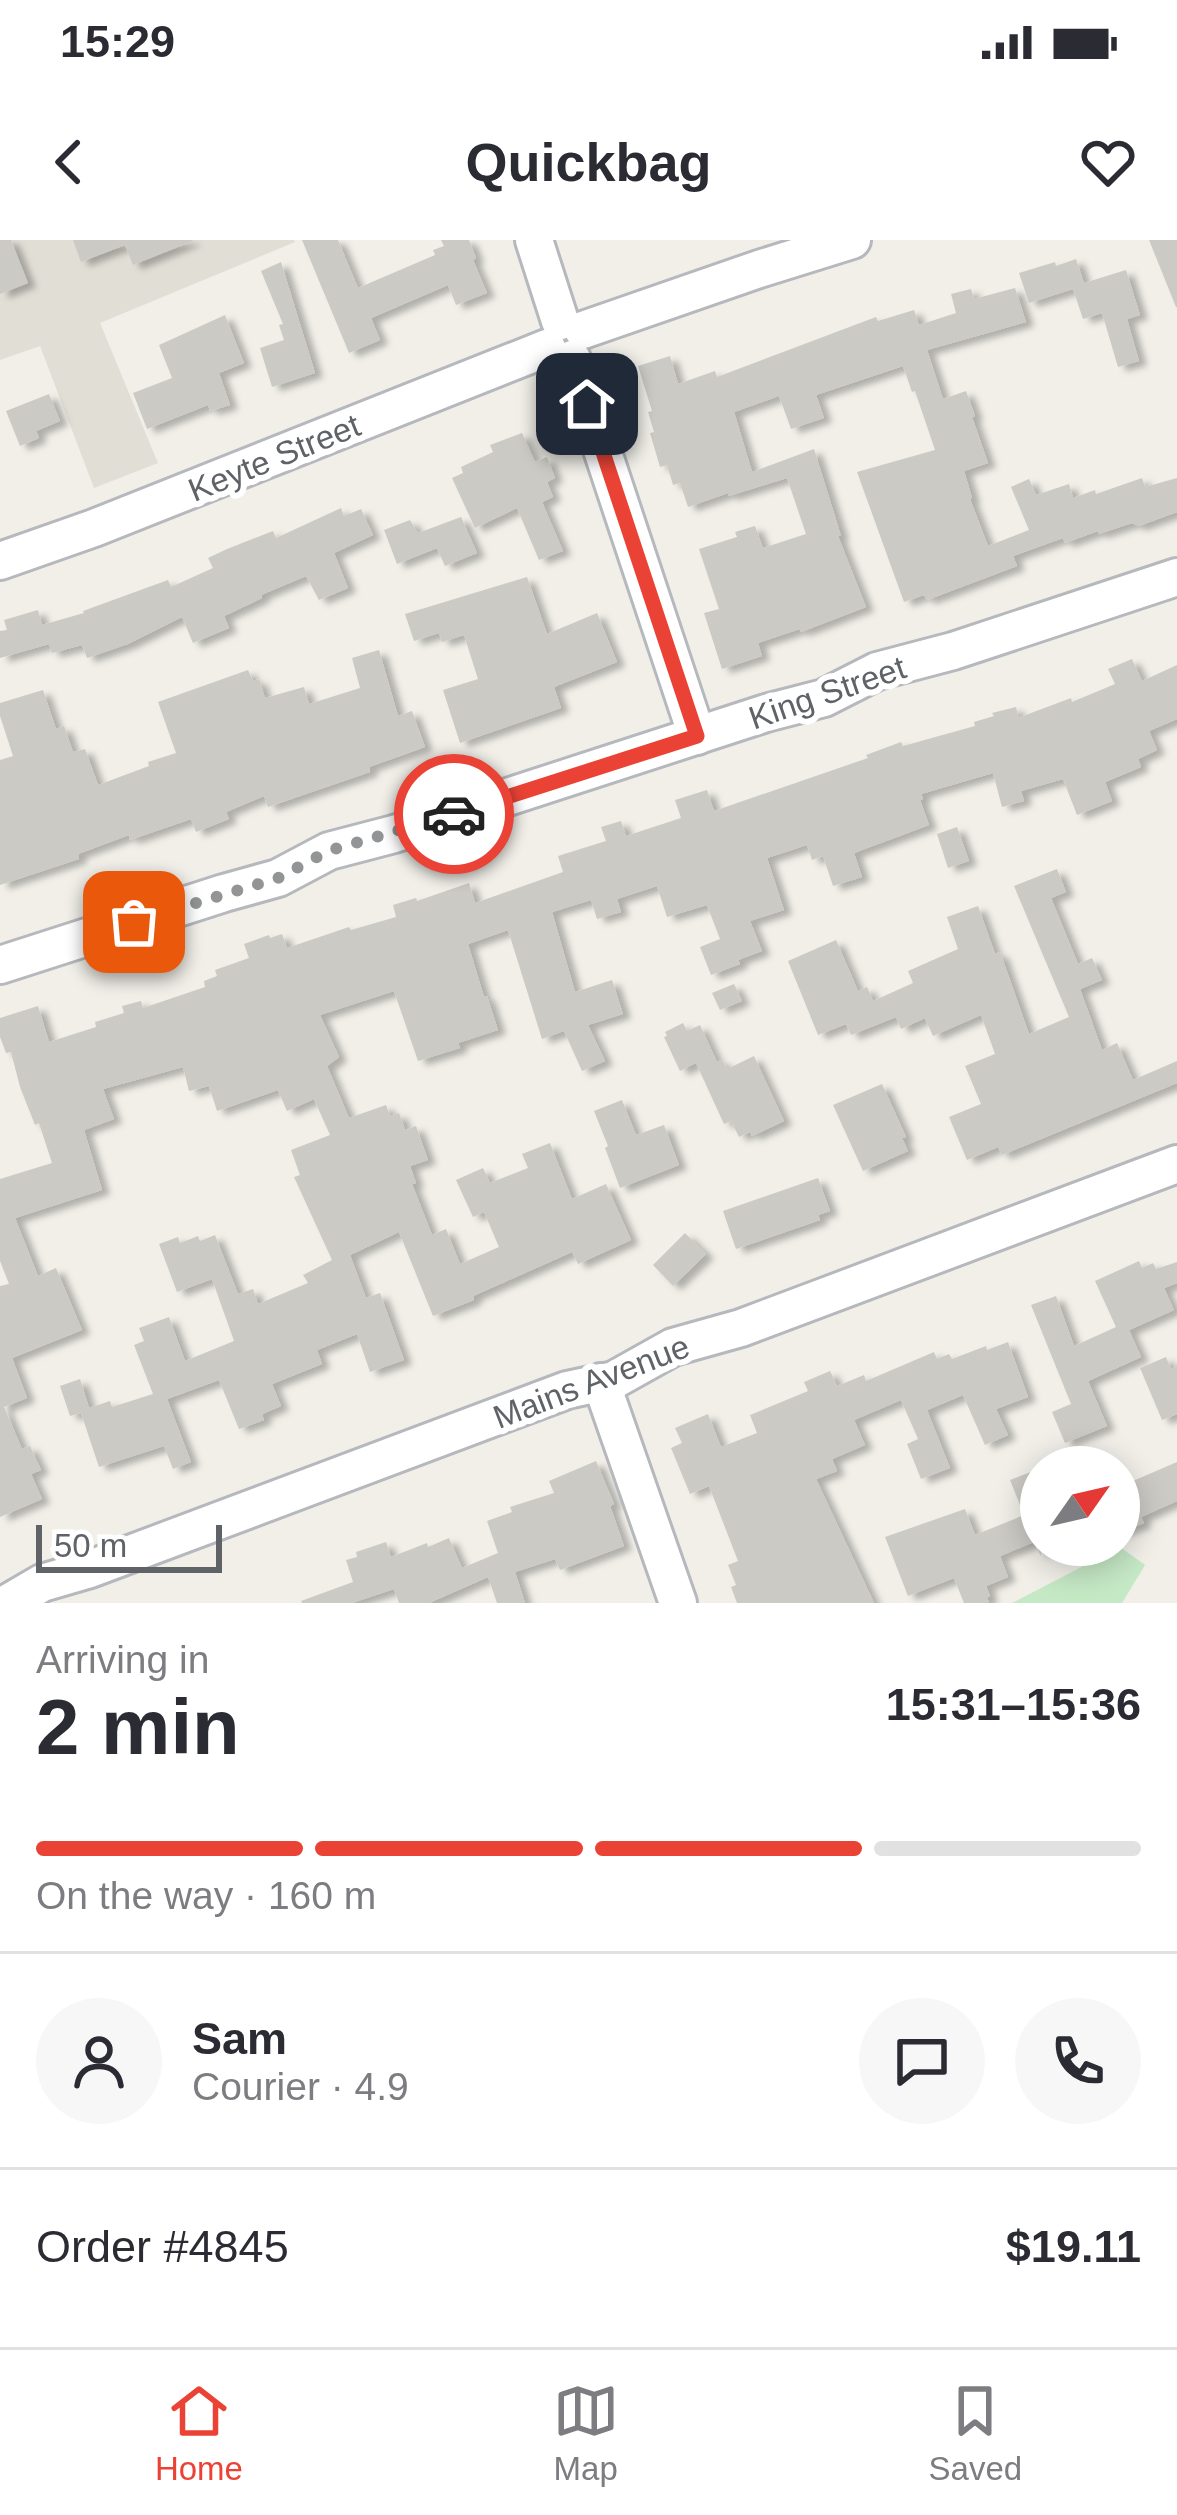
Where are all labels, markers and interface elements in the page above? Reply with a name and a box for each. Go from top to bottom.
text: 15:29 [60,16,175,67]
icon: back [36,129,102,195]
icon: heart [1075,129,1141,195]
text: Quickbag [465,132,712,192]
pin [536,353,638,455]
icon: home [554,371,620,437]
street label: Keyte Street [183,406,365,509]
street label: King Street [744,648,910,737]
courier [394,754,514,874]
icon: car [421,781,487,847]
pin [83,871,185,973]
icon: bag [101,889,167,955]
street label: Mains Avenue [488,1327,694,1436]
north arrow [1020,1446,1140,1566]
map controls [1020,1446,1140,1566]
scale bar [36,1519,222,1572]
text: 50 m [54,1527,127,1564]
text: Arriving in [36,1638,209,1681]
text: 15:31–15:36 [886,1679,1141,1730]
text: 2 min [36,1683,240,1771]
text: On the way · 160 m [36,1874,376,1917]
button: person [36,1998,162,2124]
button: chat [859,1998,985,2124]
button: phone [1015,1998,1141,2124]
text: Sam [192,2013,287,2064]
text: Courier · 4.9 [192,2065,409,2108]
text: Order #4845 [36,2221,289,2272]
text: $19.11 [1006,2221,1141,2272]
tab: Home [155,2378,243,2488]
tab: Map [553,2378,619,2488]
tab: Saved [929,2378,1022,2488]

